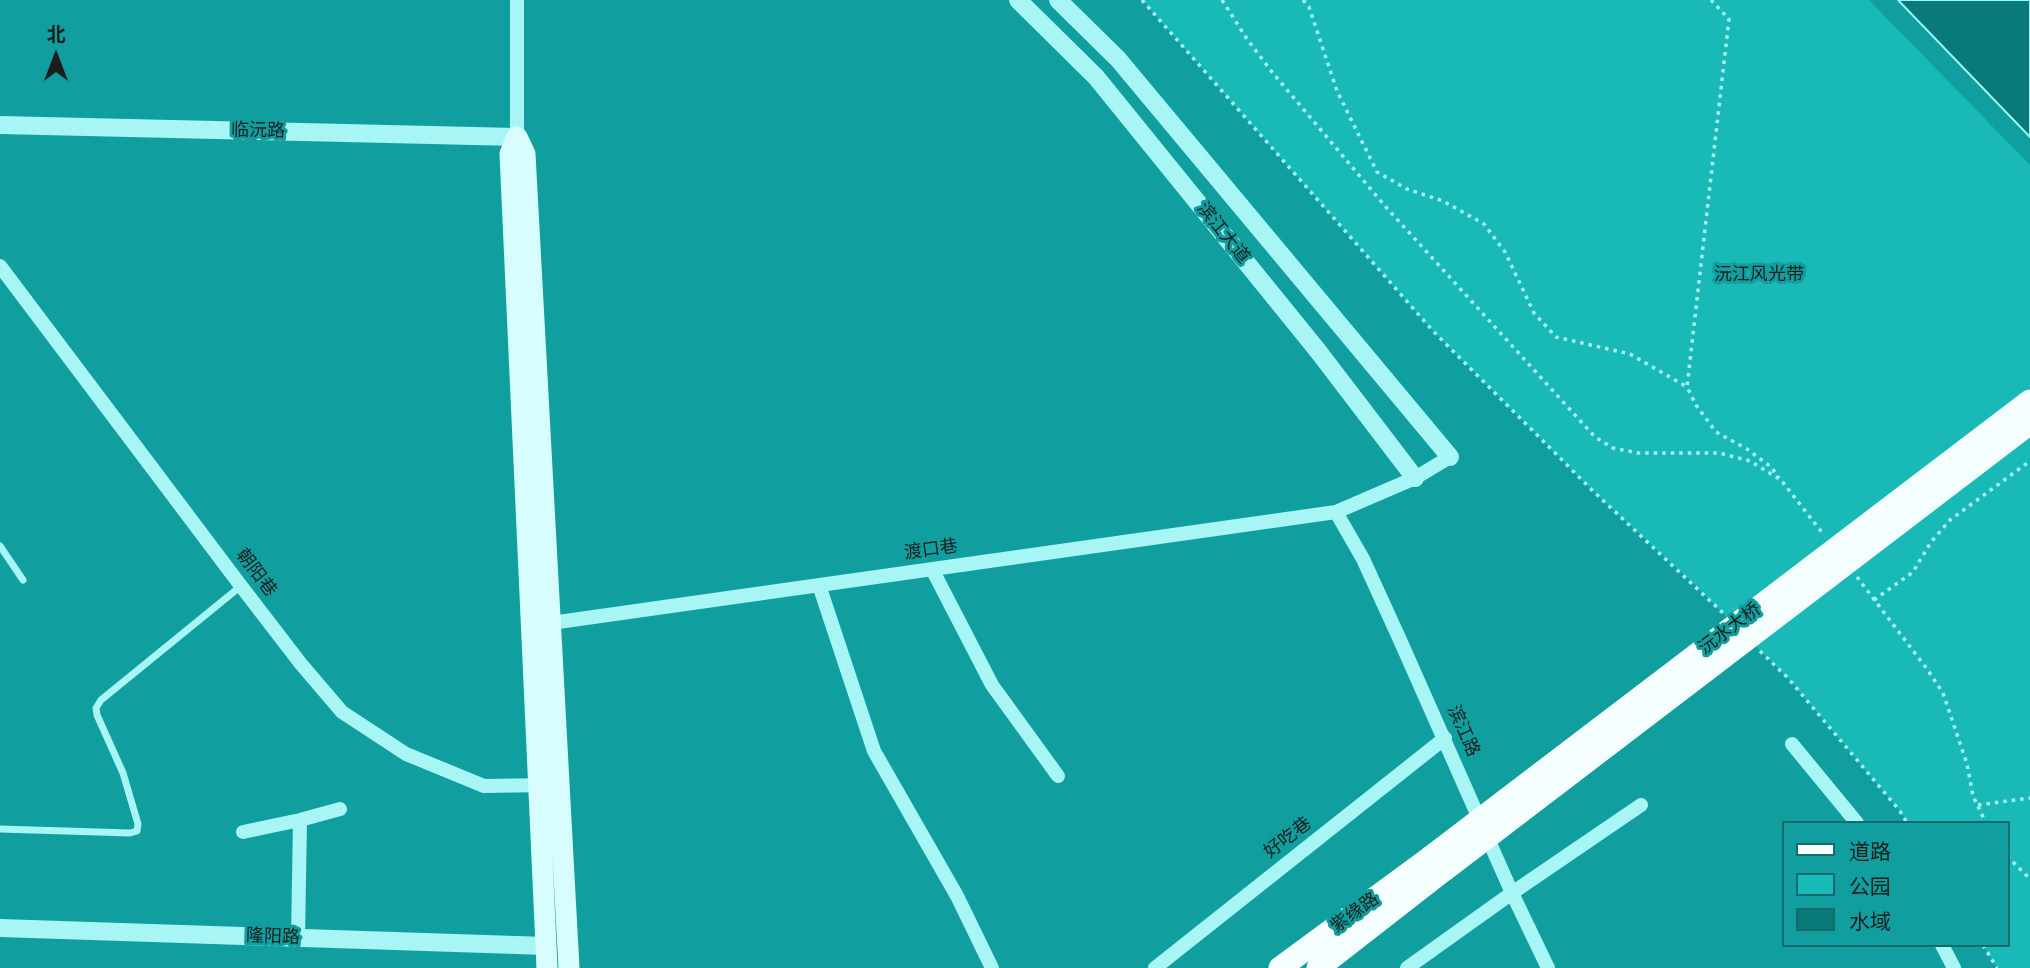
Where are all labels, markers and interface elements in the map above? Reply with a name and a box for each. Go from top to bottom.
north arrow [21,21,91,91]
text: 北 [46,23,66,46]
street label: 临沅路 [231,120,285,142]
street label: 滨江大道 [1192,198,1254,268]
park label: 沅江风光带 [1714,264,1804,286]
street label: 渡口巷 [903,536,959,564]
street label: 朝阳巷 [231,545,281,601]
street label: 沅水大桥 [1695,599,1765,659]
street label: 滨江路 [1442,702,1484,760]
street label: 好吃巷 [1260,813,1316,863]
legend [1782,821,2009,947]
text: 道路 [1849,839,1891,865]
text: 公园 [1849,874,1891,900]
street label: 紫缘路 [1327,888,1383,938]
text: 水域 [1849,909,1891,935]
street label: 隆阳路 [246,925,300,949]

